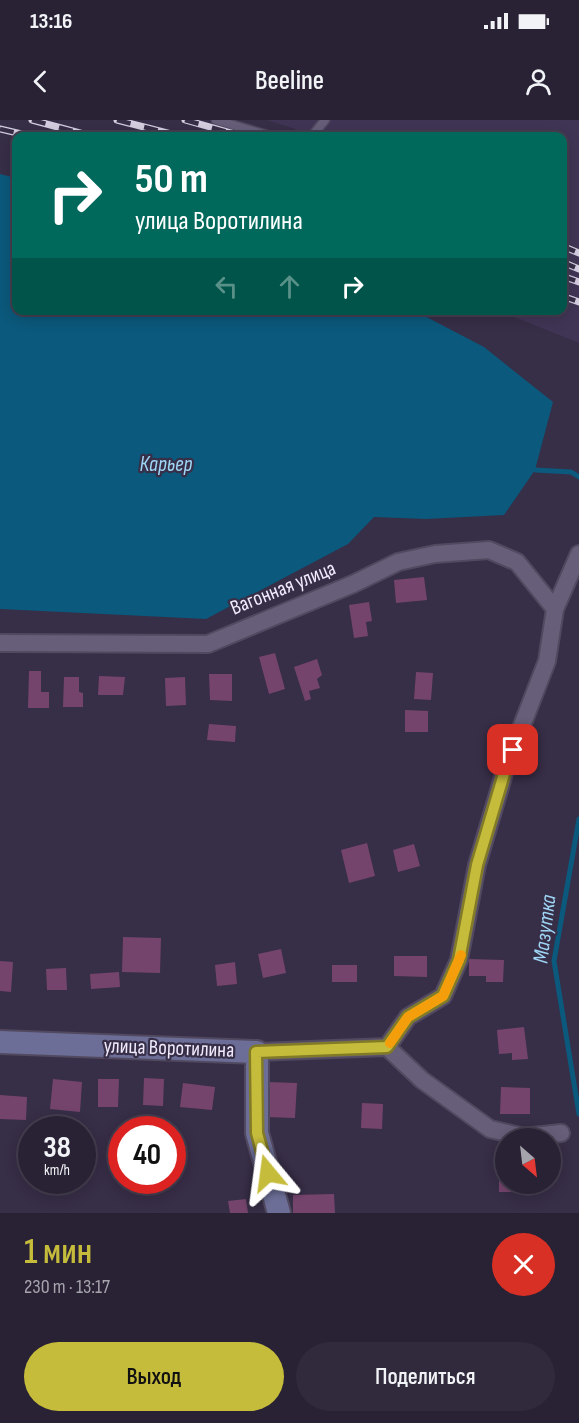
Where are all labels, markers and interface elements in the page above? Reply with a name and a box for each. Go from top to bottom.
text: 13:16 [30,8,72,35]
icon: back [24,65,57,98]
text: Beeline [255,65,324,97]
icon: person [522,65,555,98]
text: 50 m [135,154,208,205]
icon: right [36,156,114,234]
text: улица Воротилина [135,205,303,237]
icon: left [210,270,243,303]
icon: ahead [273,270,306,303]
icon: right [336,270,369,303]
water label: Карьер [140,451,193,478]
street label: Вагонная улица [227,556,339,620]
pin [487,724,538,775]
icon: arrive [496,733,529,766]
water label: Мазутка [527,893,563,965]
street label: улица Воротилина [103,1033,235,1063]
speed limit sign: 40 [108,1116,186,1194]
north arrow [495,1128,561,1194]
map controls [495,1128,561,1194]
text: 38 [43,1130,71,1166]
position arrow [236,1141,300,1205]
text: km/h [44,1161,70,1180]
text: 1 мин [24,1231,92,1274]
button: close [492,1233,555,1296]
text: 230 m · 13:17 [24,1275,110,1299]
button: Выход [24,1342,284,1411]
button: Поделиться [296,1342,555,1411]

